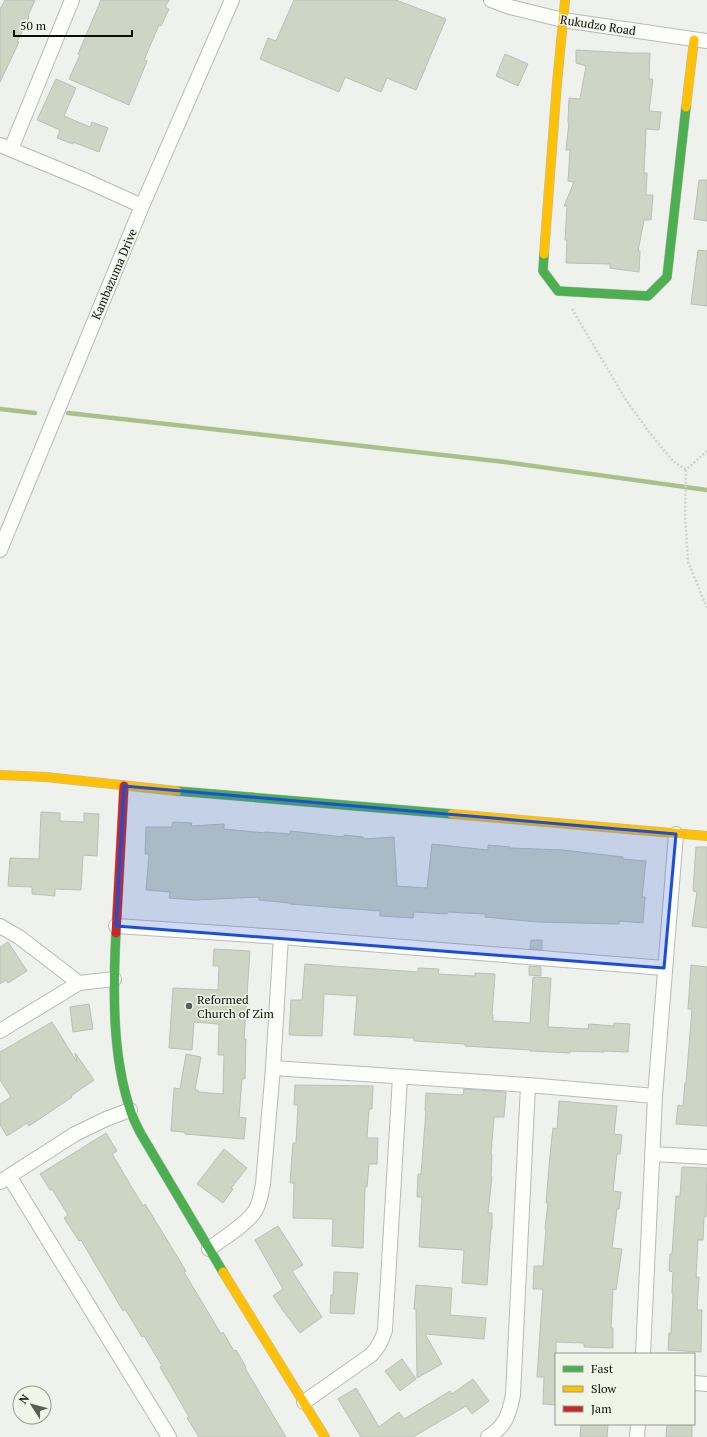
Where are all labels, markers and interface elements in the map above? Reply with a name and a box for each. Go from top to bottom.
scale bar [14,12,132,38]
street label: Rukudzo Road [559,12,637,38]
text: 50 m [20,18,47,33]
street label: Kambazuma Drive [88,226,140,322]
place label: Reformed Church of Zim [197,992,274,1021]
marker: Reformed Church of Zim [184,1001,194,1011]
legend [555,1353,695,1425]
text: Fast [591,1361,614,1376]
text: Slow [591,1381,617,1396]
north arrow [12,1385,52,1425]
text: N [16,1391,32,1407]
text: Jam [591,1401,612,1416]

